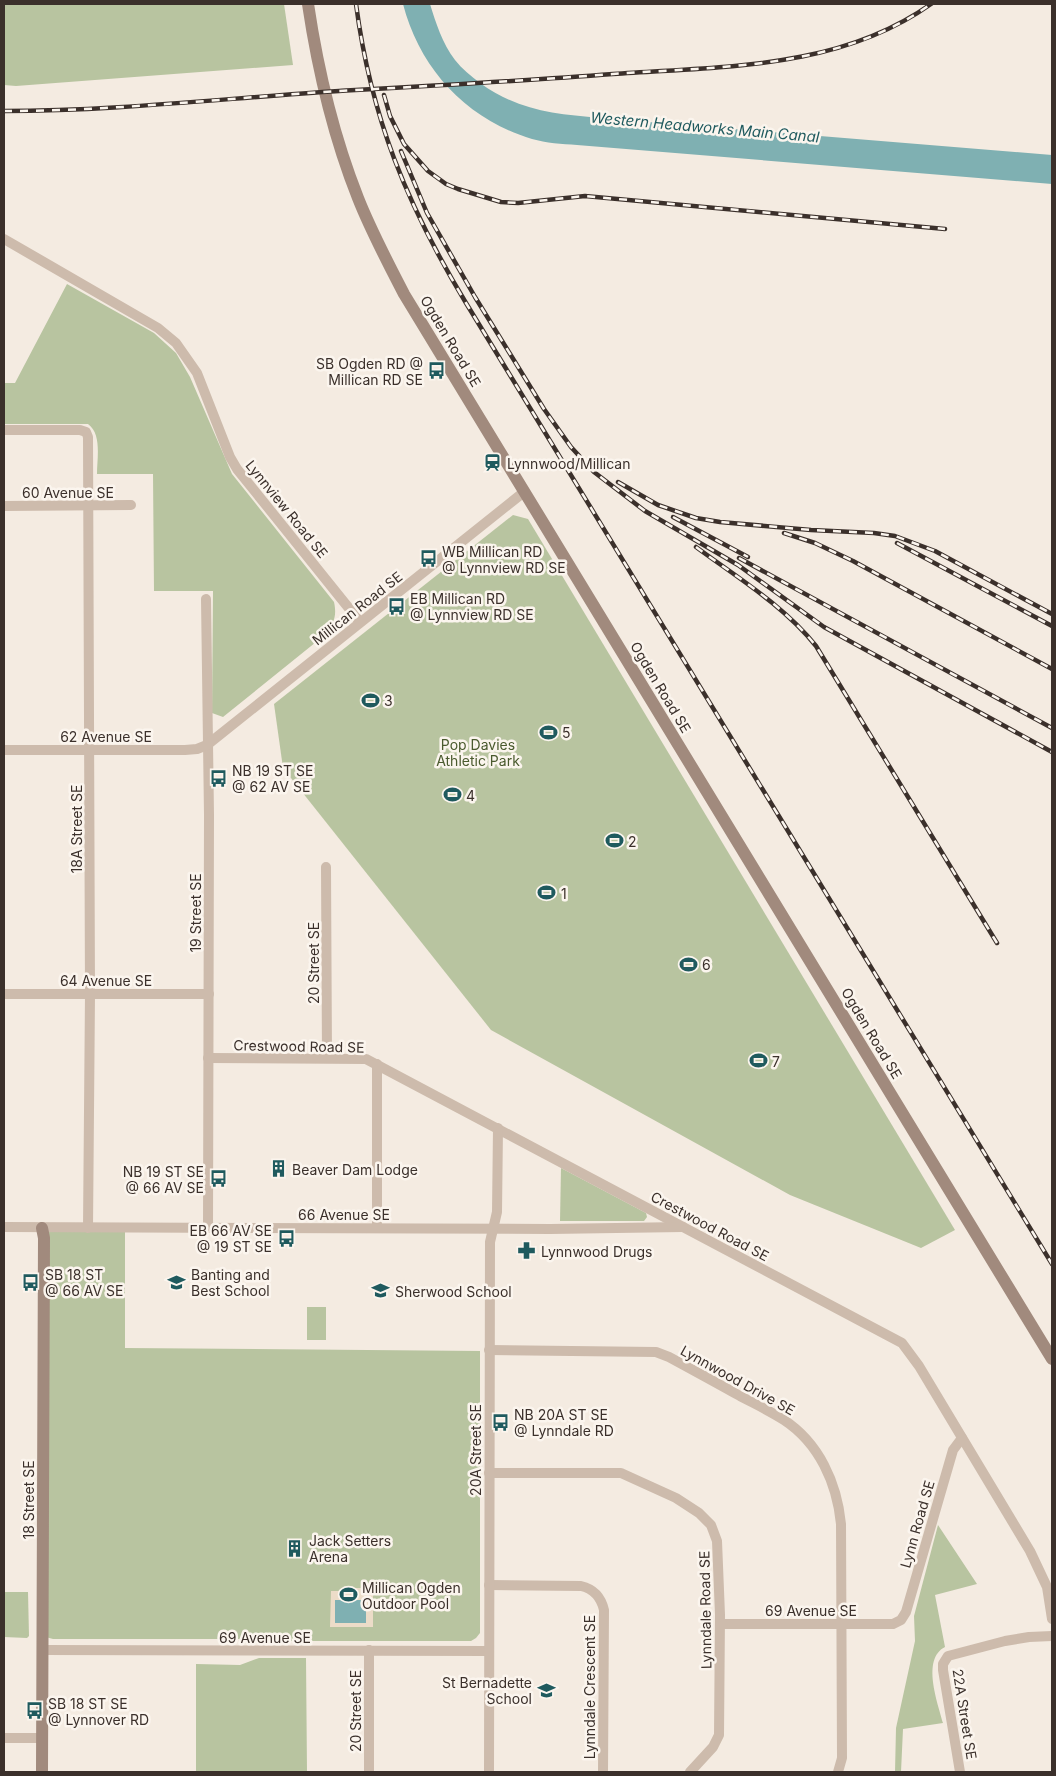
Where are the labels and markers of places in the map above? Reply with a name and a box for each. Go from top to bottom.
place label: SB Ogden RD @ Millican RD SE [316,355,423,388]
bus stop icon: SB Ogden RD @ Millican RD SE [427,361,447,381]
station icon: Lynnwood/Millican [483,453,503,473]
place label: Lynnwood/Millican [507,455,630,472]
place label: WB Millican RD @ Lynnview RD SE [442,543,566,576]
bus stop icon: WB Millican RD @ Lynnview RD SE [418,549,438,569]
place label: EB Millican RD @ Lynnview RD SE [410,590,534,623]
bus stop icon: EB Millican RD @ Lynnview RD SE [386,596,406,616]
sports icon: 3 [360,690,380,710]
place label: 3 [384,692,393,709]
sports icon: 5 [538,722,558,742]
place label: 5 [562,724,571,741]
place label: NB 19 ST SE @ 62 AV SE [232,762,313,795]
bus stop icon: NB 19 ST SE @ 62 AV SE [208,768,228,788]
sports icon: 4 [442,785,462,805]
place label: 4 [466,787,475,804]
sports icon: 2 [604,831,624,851]
place label: 2 [628,833,637,850]
sports icon: 1 [537,883,557,903]
place label: 1 [561,885,567,902]
sports icon: 6 [678,954,698,974]
place label: 6 [702,956,711,973]
sports icon: 7 [748,1051,768,1071]
place label: 7 [772,1053,780,1070]
building icon: Beaver Dam Lodge [268,1159,288,1179]
place label: Beaver Dam Lodge [292,1161,418,1178]
place label: NB 19 ST SE @ 66 AV SE [123,1163,204,1196]
bus stop icon: NB 19 ST SE @ 66 AV SE [208,1169,228,1189]
place label: EB 66 AV SE @ 19 ST SE [189,1222,272,1255]
bus stop icon: EB 66 AV SE @ 19 ST SE [276,1228,296,1248]
pharmacy icon: Lynnwood Drugs [517,1241,537,1261]
place label: Lynnwood Drugs [541,1243,653,1260]
place label: SB 18 ST @ 66 AV SE [45,1266,123,1299]
place label: Banting and Best School [191,1266,270,1299]
bus stop icon: SB 18 ST @ 66 AV SE [21,1272,41,1292]
school or university icon: Banting and Best School [167,1272,187,1292]
school or university icon: Sherwood School [371,1281,391,1301]
place label: Sherwood School [395,1283,512,1300]
place label: NB 20A ST SE @ Lynndale RD [514,1406,614,1439]
bus stop icon: NB 20A ST SE @ Lynndale RD [490,1412,510,1432]
place label: Jack Setters Arena [309,1532,391,1565]
building icon: Jack Setters Arena [285,1538,305,1558]
place label: Millican Ogden Outdoor Pool [362,1579,461,1612]
sports icon: Millican Ogden Outdoor Pool [338,1585,358,1605]
place label: St Bernadette School [442,1674,532,1707]
school or university icon: St Bernadette School [536,1680,556,1700]
place label: SB 18 ST SE @ Lynnover RD [48,1695,149,1728]
bus stop icon: SB 18 ST SE @ Lynnover RD [24,1701,44,1721]

